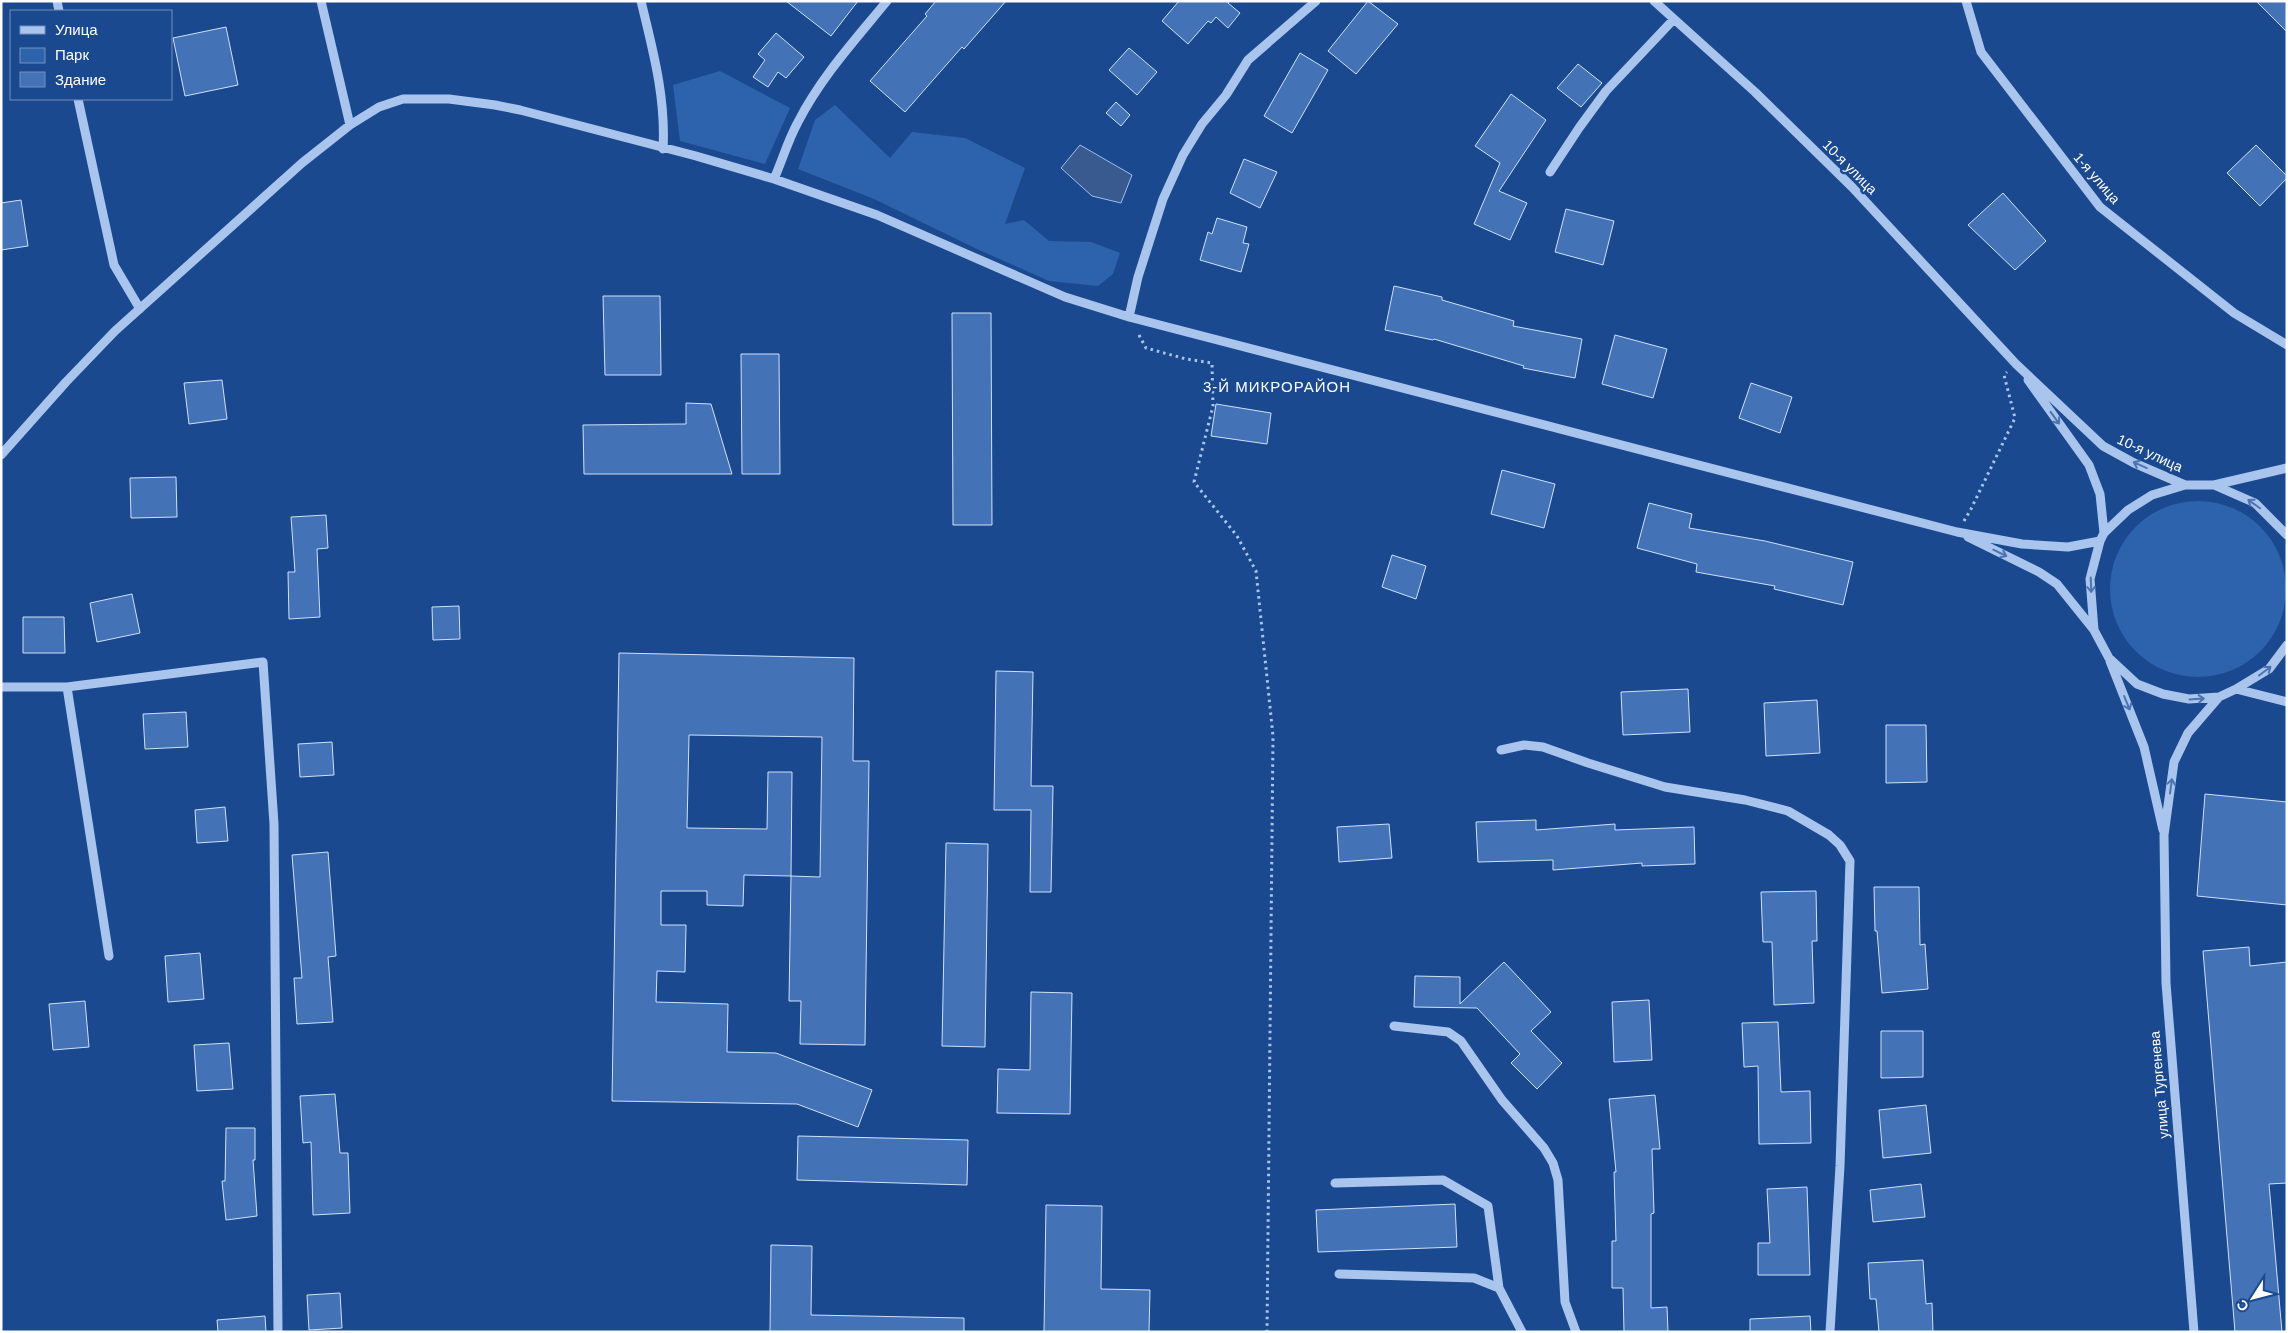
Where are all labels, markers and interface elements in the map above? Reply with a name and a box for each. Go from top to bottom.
legend [10,10,172,100]
text: Улица [55,21,98,38]
text: Парк [55,46,89,63]
text: Здание [55,71,106,88]
street label: 10-я улица [1820,137,1881,198]
street label: 1-я улица [2070,149,2124,207]
district label: 3-Й МИКРОРАЙОН [1203,378,1351,395]
one-way arrow [2050,411,2060,425]
street label: 10-я улица [2115,431,2185,475]
one-way arrow [2133,460,2148,470]
one-way arrow [2247,499,2261,509]
one-way arrow [1992,549,2007,558]
one-way arrow [2086,576,2096,593]
one-way arrow [2258,666,2271,677]
one-way arrow [2189,694,2205,703]
one-way arrow [2123,695,2132,710]
one-way arrow [2166,779,2176,795]
street label: улица Тургенева [2146,1030,2172,1139]
north arrow [2228,1273,2278,1323]
text: С [2233,1297,2252,1314]

